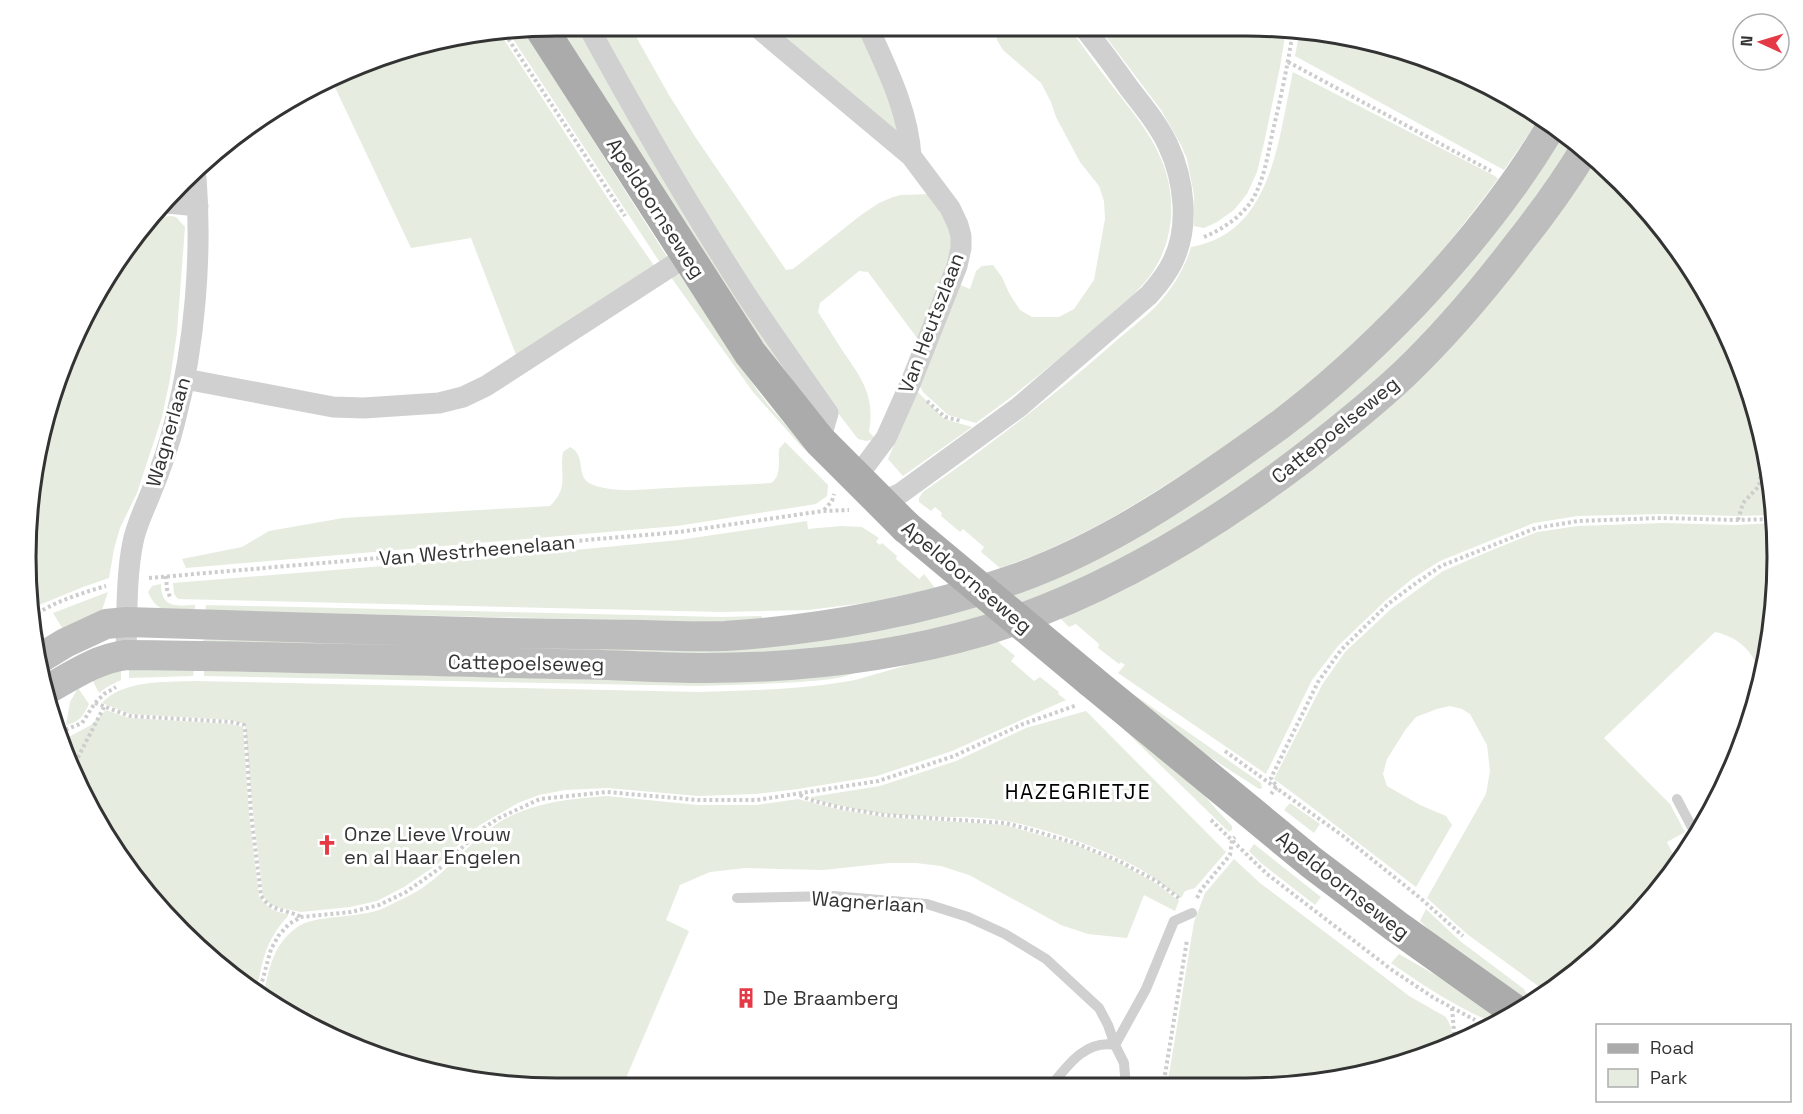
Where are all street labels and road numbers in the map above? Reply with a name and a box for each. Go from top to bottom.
street label: Apeldoornseweg [601,133,711,283]
street label: Van Heutszlaan [892,249,970,397]
street label: Cattepoelseweg [1266,371,1404,489]
street label: Wagnerlaan [140,374,196,490]
street label: Apeldoornseweg [896,515,1038,639]
street label: Van Westrheenelaan [378,528,576,572]
street label: Cattepoelseweg [448,649,604,677]
street label: Apeldoornseweg [1271,825,1415,945]
street label: Wagnerlaan [811,885,925,919]

